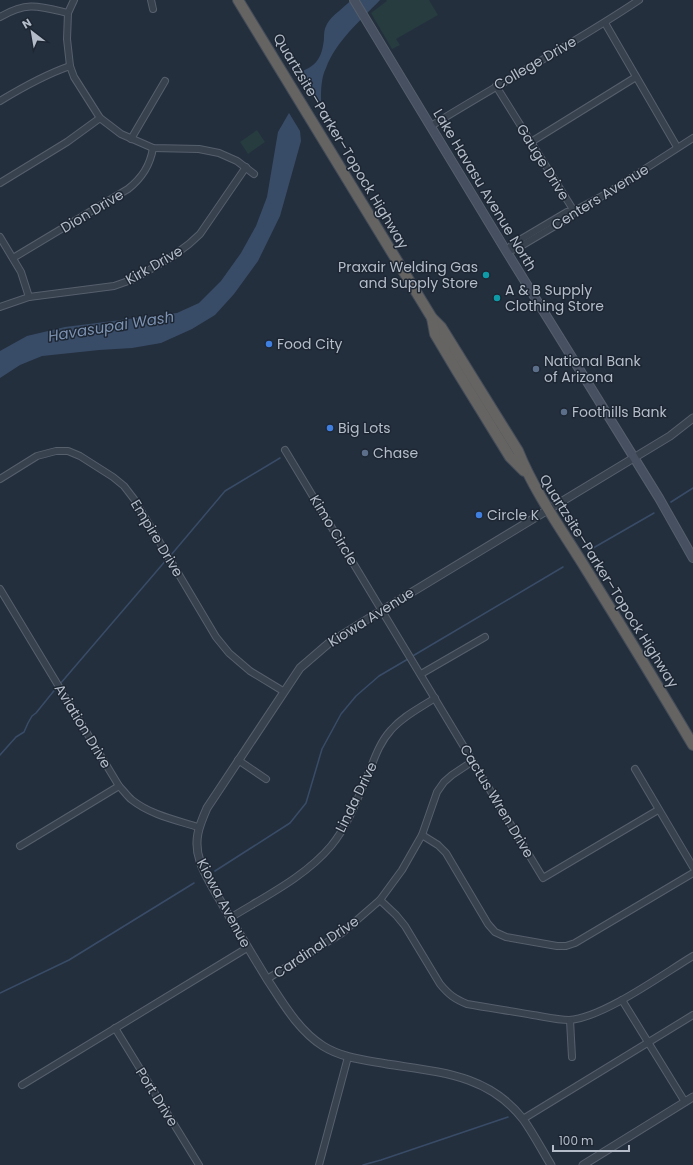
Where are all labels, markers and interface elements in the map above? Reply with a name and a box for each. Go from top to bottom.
north arrow [12,12,52,52]
text: N [19,14,35,32]
street label: Quartzsite–Parker–Topock Highway [268,29,414,253]
street label: College Drive [490,31,580,95]
street label: Lake Havasu Avenue North [429,105,541,275]
street label: Gauge Drive [512,120,575,204]
street label: Centers Avenue [548,159,653,235]
street label: Dion Drive [57,184,127,238]
street label: Kirk Drive [122,240,187,289]
place label: Praxair Welding Gas and Supply Store [338,257,478,293]
marker: Praxair Welding Gas and Supply Store [481,270,491,280]
place label: A & B Supply Clothing Store [505,280,604,316]
marker: A & B Supply Clothing Store [492,293,502,303]
water label: Havasupai Wash [47,306,175,346]
place label: Food City [277,334,343,354]
marker: Food City [264,339,274,349]
place label: National Bank of Arizona [544,351,641,387]
marker: National Bank of Arizona [531,364,541,374]
place label: Foothills Bank [572,402,667,422]
marker: Foothills Bank [559,407,569,417]
place label: Big Lots [338,418,391,438]
marker: Big Lots [325,423,335,433]
place label: Chase [373,443,419,463]
marker: Chase [360,448,370,458]
street label: Quartzsite–Parker–Topock Highway [535,470,683,692]
street label: Kimo Circle [305,491,363,569]
street label: Empire Drive [126,495,188,581]
place label: Circle K [487,505,540,525]
marker: Circle K [474,510,484,520]
street label: Kiowa Avenue [324,582,418,651]
street label: Aviation Drive [50,680,116,772]
street label: Cactus Wren Drive [455,740,539,862]
street label: Linda Drive [330,758,382,836]
street label: Kiowa Avenue [192,855,256,951]
street label: Cardinal Drive [269,911,363,983]
street label: Port Drive [131,1064,183,1131]
scale bar [553,1127,629,1153]
text: 100 m [559,1132,593,1149]

